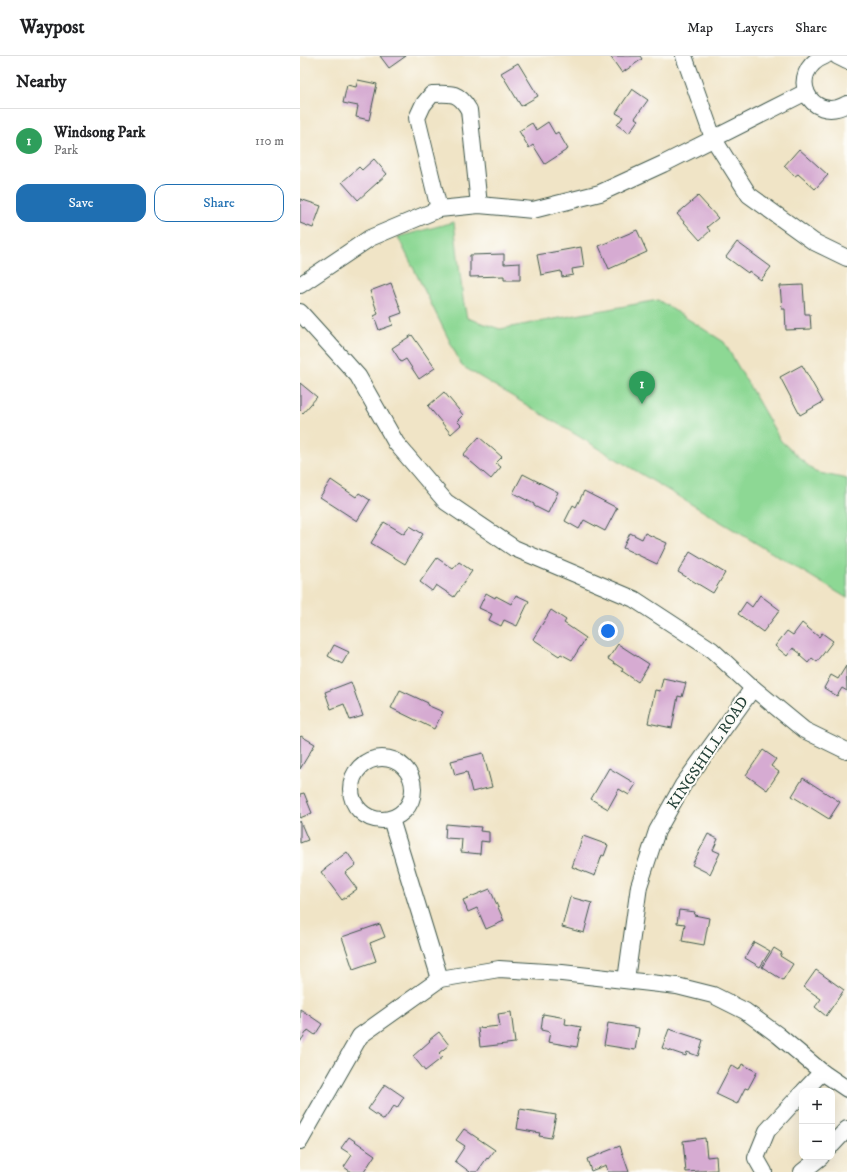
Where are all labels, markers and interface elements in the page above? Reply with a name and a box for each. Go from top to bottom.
text: Waypost [20,16,84,39]
text: Map [687,19,713,37]
text: Layers [735,19,773,37]
text: Share [795,19,827,37]
text: Nearby [16,71,66,93]
text: Windsong Park [54,123,146,142]
text: 1 [27,133,31,149]
text: 110 m [255,133,284,149]
text: Park [54,142,78,158]
button: Save [16,184,146,222]
button: Share [154,184,284,222]
pin: 1 [629,371,655,404]
your location [598,621,618,641]
street label: KINGSHILL ROAD [663,693,753,813]
map controls [799,1088,835,1160]
button: + [799,1088,835,1124]
button: − [799,1124,835,1160]

